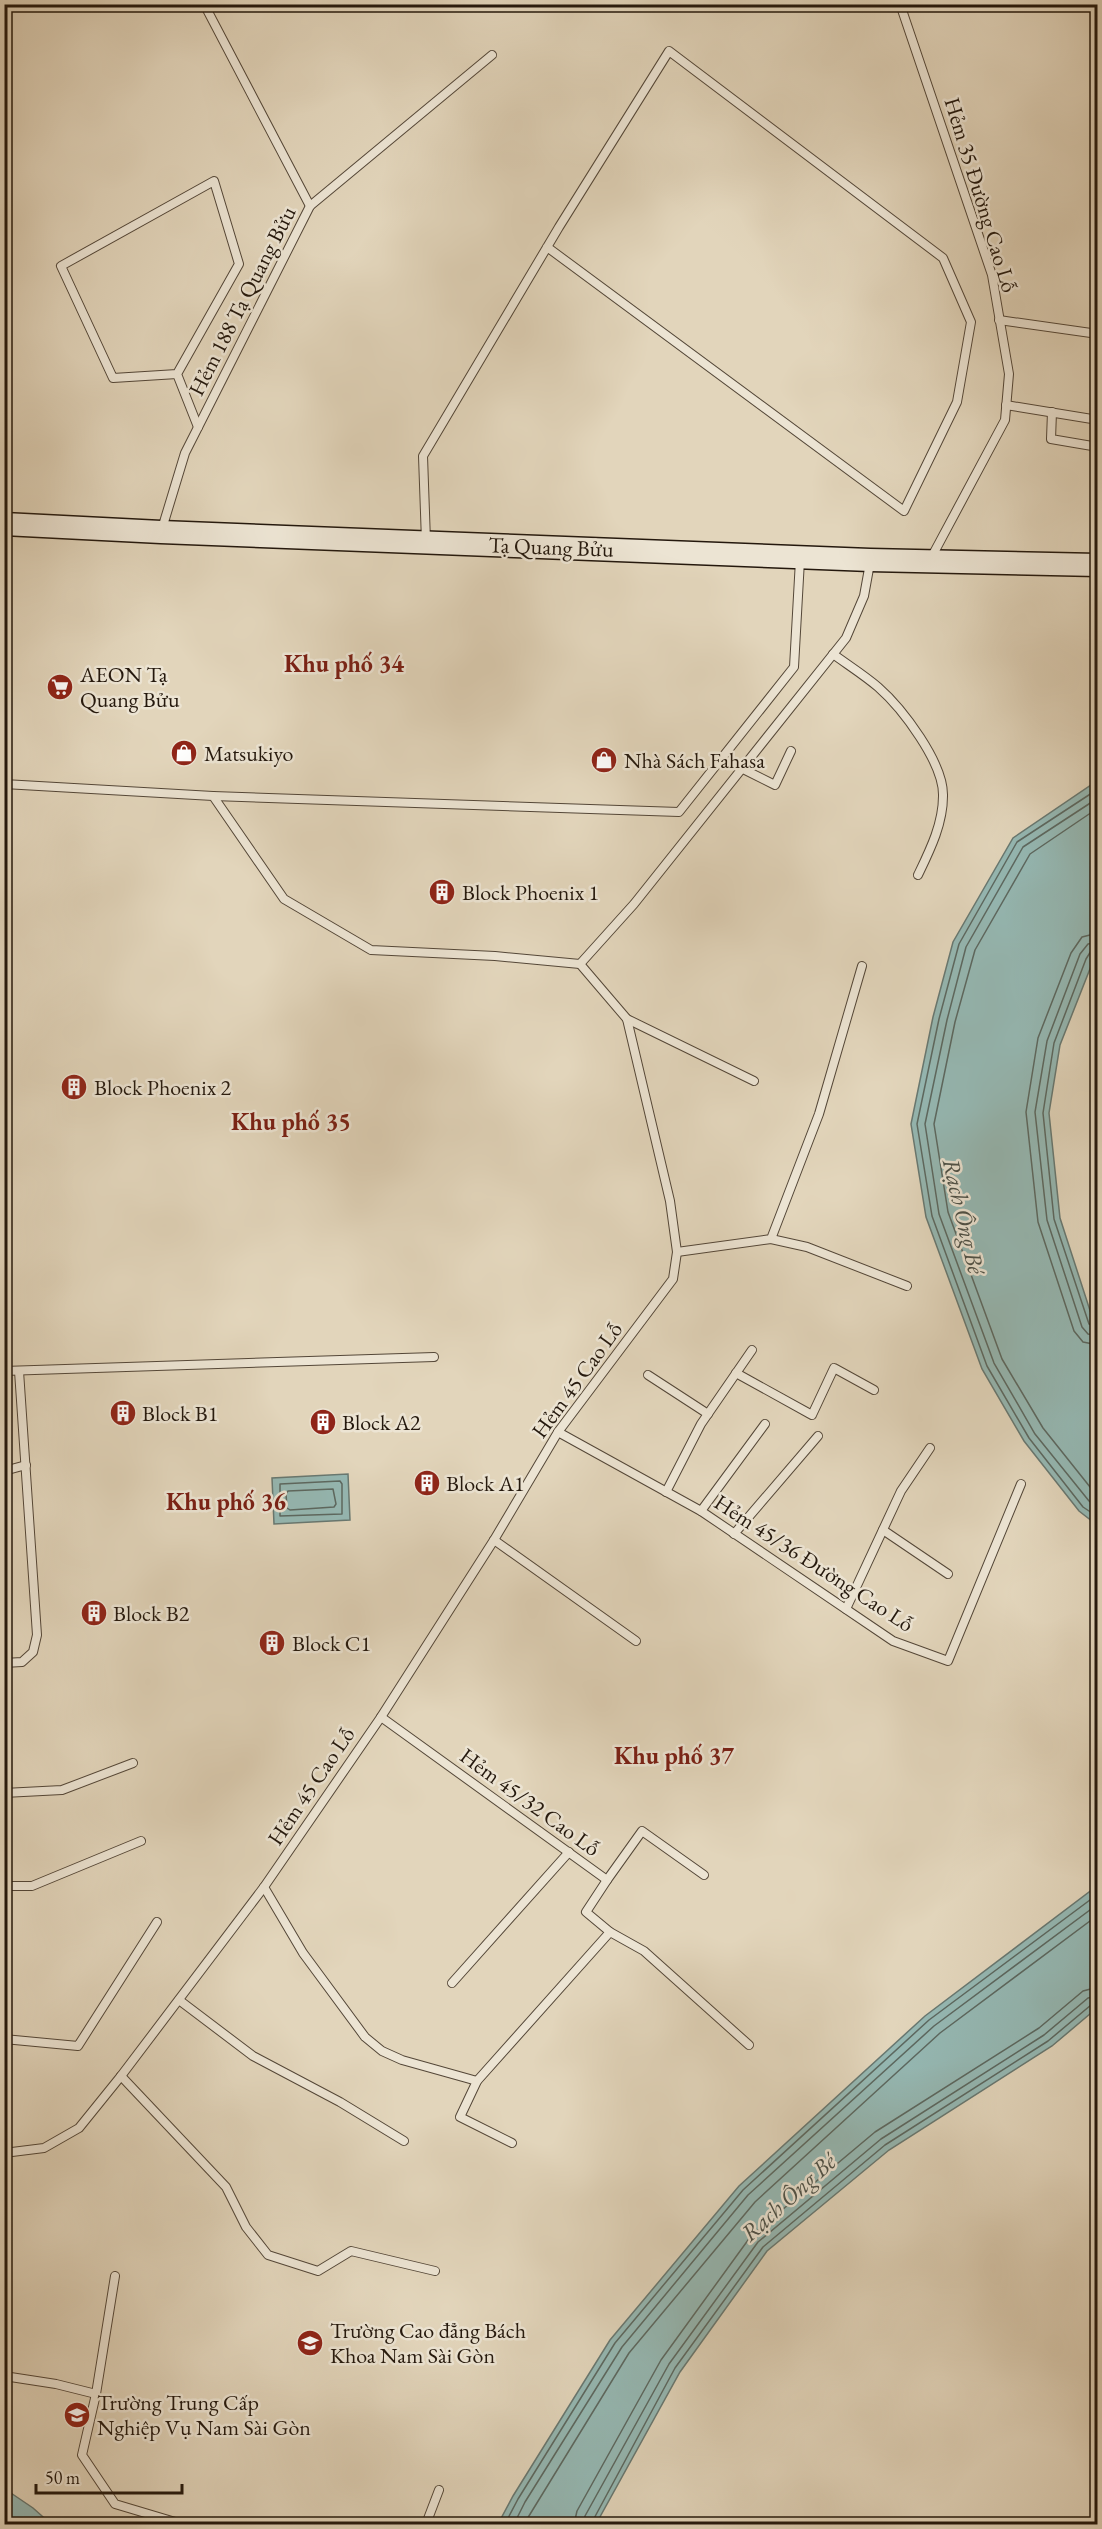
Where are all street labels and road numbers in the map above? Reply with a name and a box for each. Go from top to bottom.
street label: Hẻm 35 Đường Cao Lỗ [938,94,1025,296]
street label: Hẻm 188 Tạ Quang Bửu [182,201,303,401]
street label: Tạ Quang Bửu [488,530,614,564]
street label: Hẻm 45 Cao Lỗ [525,1316,629,1444]
street label: Hẻm 45/36 Đường Cao Lỗ [709,1488,919,1639]
street label: Hẻm 45 Cao Lỗ [261,1721,361,1851]
street label: Hẻm 45/32 Cao Lỗ [454,1741,606,1863]

